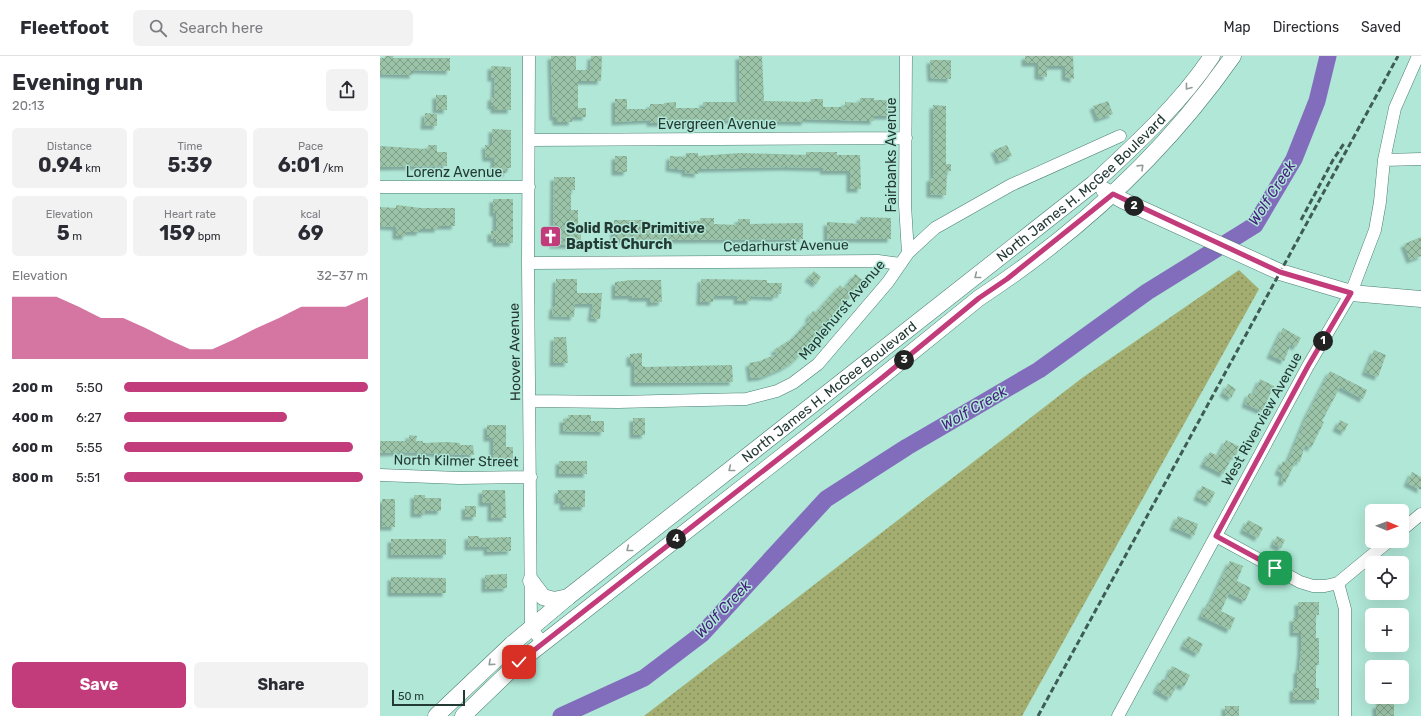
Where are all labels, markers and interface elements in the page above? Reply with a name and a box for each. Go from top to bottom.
search box [133,10,413,46]
text: Fleetfoot [20,16,109,39]
icon: search [147,17,169,39]
text: Search here [179,19,263,37]
text: Map [1224,19,1251,36]
text: Directions [1273,19,1339,36]
text: Saved [1361,19,1401,36]
text: Evening run [12,69,143,96]
button: share [326,69,368,111]
one-way arrow [1186,83,1193,90]
street label: Fairbanks Avenue [883,97,900,213]
text: 20:13 [12,98,45,113]
street label: North James H. McGee Boulevard [993,111,1169,265]
street label: Evergreen Avenue [658,116,776,133]
text: Distance [47,140,92,153]
text: Time [178,140,202,153]
text: Pace [298,140,323,153]
text: 0.94 [38,153,83,177]
text: 5:39 [168,153,212,177]
text: 6:01 [278,153,320,177]
water label: Wolf Creek [1245,157,1300,229]
text: km [83,162,101,175]
text: /km [320,162,344,175]
street label: Lorenz Avenue [406,164,502,181]
one-way arrow [1136,165,1144,172]
pin: 2 [1124,196,1144,216]
text: 2 [1130,199,1138,212]
text: Elevation [46,208,93,221]
text: Heart rate [164,208,216,221]
text: kcal [301,208,321,221]
place label: Solid Rock Primitive Baptist Church [566,220,705,253]
text: 5 [57,221,70,245]
text: 159 [159,221,195,245]
text: 69 [298,221,324,245]
church icon: Solid Rock Primitive Baptist Church [537,223,563,249]
text: m [70,230,82,243]
text: bpm [195,230,221,243]
street label: Cedarhurst Avenue [723,236,849,256]
street label: Maplehurst Avenue [795,256,889,363]
text: Elevation [12,268,68,283]
text: 32–37 m [316,268,368,283]
one-way arrow [974,271,981,278]
street label: Hoover Avenue [506,303,524,401]
street label: North James H. McGee Boulevard [738,318,920,466]
pin: 1 [1313,331,1333,351]
text: 1 [1320,334,1326,347]
street label: West Riverview Avenue [1218,349,1306,489]
pin: 3 [894,350,914,370]
text: 3 [900,353,908,366]
text: 200 m [12,380,53,395]
text: 5:50 [76,380,103,395]
water label: Wolf Creek [938,382,1010,434]
text: 400 m [12,410,53,425]
text: 6:27 [76,410,101,425]
text: 600 m [12,440,53,455]
text: 5:55 [76,440,103,455]
street label: North Kilmer Street [393,451,519,471]
one-way arrow [729,464,736,471]
text: 800 m [12,470,53,485]
text: 5:51 [76,470,100,485]
north arrow [1365,504,1409,548]
map controls [1365,504,1409,704]
pin: 4 [666,529,686,549]
text: 4 [672,532,680,545]
one-way arrow [627,544,634,551]
pin [1258,551,1292,585]
button: locate [1365,556,1409,600]
icon: arrive [1264,557,1286,579]
water label: Wolf Creek [691,576,755,642]
button: + [1365,608,1409,652]
pin [502,645,536,679]
icon: check [508,651,530,673]
one-way arrow [488,658,496,665]
button: − [1365,660,1409,704]
button: Save [12,662,186,708]
button: Share [194,662,368,708]
scale bar [392,688,465,707]
text: 50 m [398,690,424,703]

